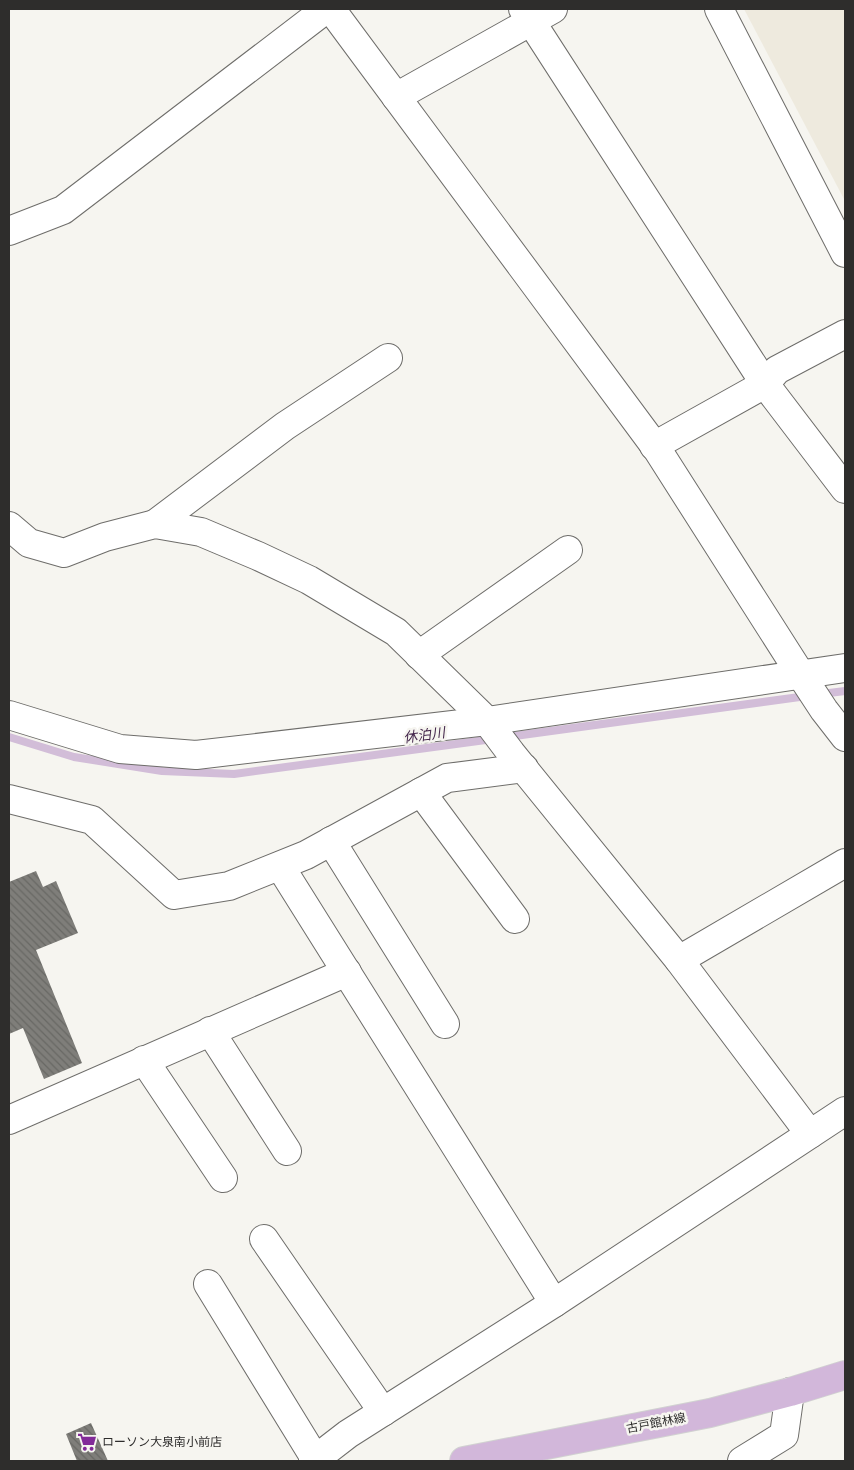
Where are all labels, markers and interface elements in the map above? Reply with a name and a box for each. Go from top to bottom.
water label: 休泊川 [402,724,448,746]
street label: 古戸館林線 [625,1410,687,1436]
supermarket icon: ローソン大泉南小前店 [76,1431,98,1453]
place label: ローソン大泉南小前店 [102,1435,222,1449]

